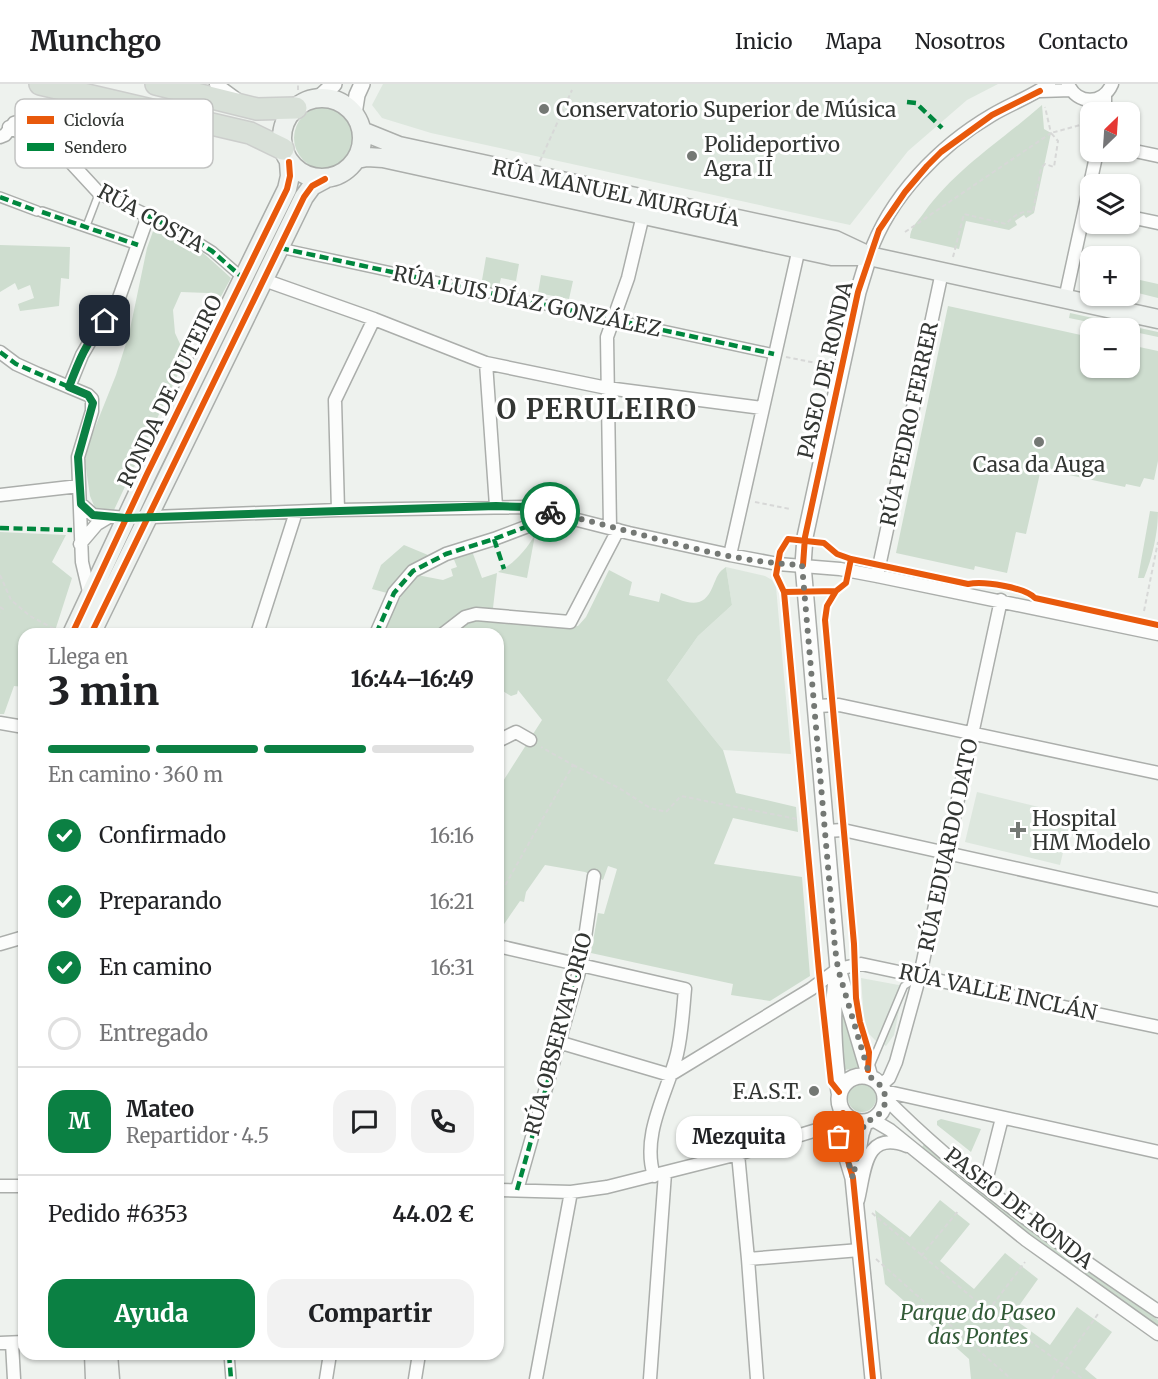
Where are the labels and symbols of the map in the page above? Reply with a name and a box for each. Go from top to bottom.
place label: Conservatorio Superior de Música [556,96,896,123]
legend [15,99,213,168]
marker: Conservatorio Superior de Música [537,102,551,116]
north arrow [1080,102,1140,162]
text: Ciclovía [64,110,125,130]
place label: Polideportivo Agra II [703,131,840,182]
text: Sendero [64,137,127,157]
marker: Polideportivo Agra II [685,149,699,163]
street label: RÚA MANUEL MURGUÍA [490,153,743,232]
street label: RÚA COSTA [93,177,210,258]
street label: RÚA LUIS DÍAZ GONZÁLEZ [390,258,664,343]
street label: PASEO DE RONDA [791,278,859,461]
street label: RONDA DE OUTEIRO [112,290,228,492]
pin [79,295,130,346]
street label: RÚA PEDRO FERRER [873,319,944,529]
district label: O PERULEIRO [497,392,697,426]
marker: Casa da Auga [1032,435,1046,449]
place label: Casa da Auga [973,451,1105,478]
courier [520,482,580,542]
street label: RÚA EDUARDO DATO [911,736,984,954]
place label: Hospital HM Modelo [1032,805,1151,856]
marker: Hospital HM Modelo [1009,821,1027,839]
street label: RÚA OBSERVATORIO [517,929,598,1138]
street label: RÚA VALLE INCLÁN [897,957,1100,1026]
place label: F.A.S.T. [732,1078,802,1105]
marker: F.A.S.T. [807,1084,821,1098]
pin [813,1111,864,1162]
callout: Mezquita [677,1116,803,1158]
street label: PASEO DE RONDA [939,1142,1099,1275]
park label: Parque do Paseo das Pontes [900,1299,1056,1350]

